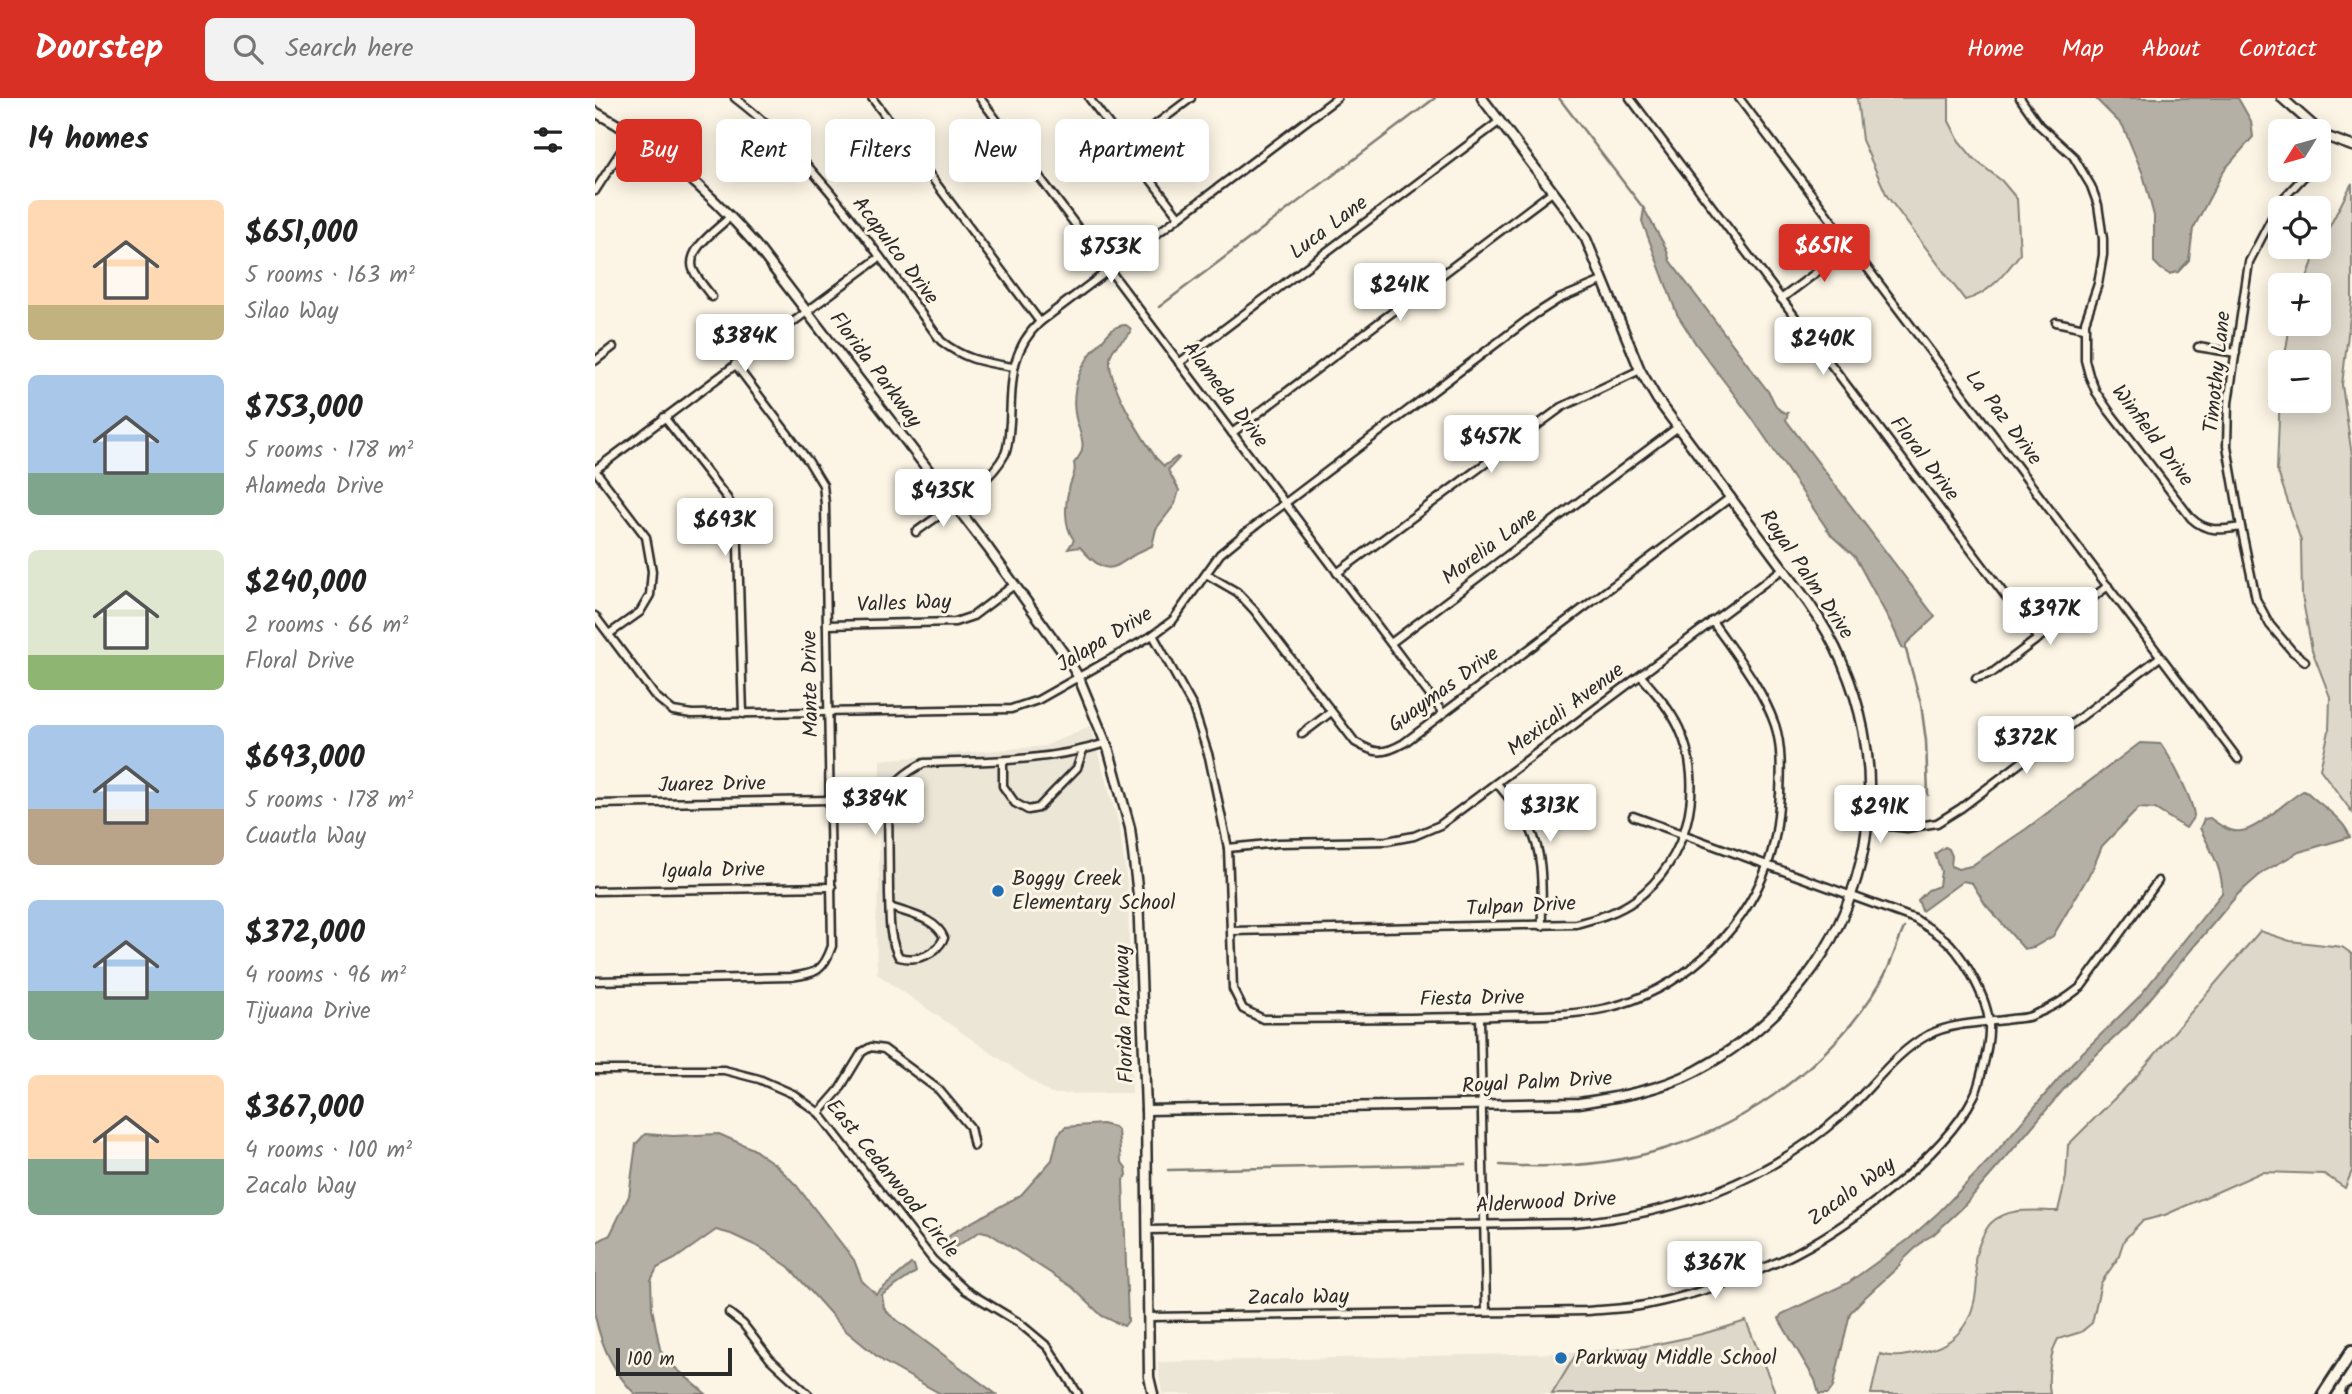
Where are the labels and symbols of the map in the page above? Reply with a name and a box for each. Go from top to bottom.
north arrow [2268,119,2331,182]
street label: Luca Lane [1283,187,1376,269]
street label: Acapulco Drive [843,190,947,313]
pin: $651K [1775,225,1873,284]
pin: $753K [1062,226,1160,285]
pin: $241K [1351,264,1449,323]
street label: Florida Parkway [820,305,930,435]
street label: Timothy Lane [2195,309,2241,434]
pin: $384K [696,314,794,374]
pin: $240K [1774,317,1872,377]
street label: Alameda Drive [1174,335,1277,456]
street label: La Paz Drive [1956,363,2050,473]
street label: Winfield Drive [2102,378,2202,495]
street label: Floral Drive [1881,409,1968,509]
pin: $457K [1442,416,1540,475]
pin: $435K [894,470,992,529]
pin: $693K [676,498,774,558]
street label: Morelia Lane [1435,500,1545,594]
street label: Royal Palm Drive [1750,503,1862,647]
street label: Valles Way [856,586,952,622]
pin: $397K [2001,588,2099,647]
street label: Jalapa Drive [1051,598,1160,682]
street label: Mante Drive [794,629,828,738]
street label: Guaymas Drive [1382,638,1507,742]
street label: Mexicali Avenue [1500,654,1632,765]
pin: $372K [1977,716,2075,776]
street label: Juarez Drive [658,768,767,802]
pin: $384K [826,778,924,837]
pin: $313K [1501,784,1599,844]
pin: $291K [1831,786,1929,845]
street label: Iguala Drive [661,854,766,888]
place label: Boggy Creek Elementary School [1012,863,1175,920]
marker: Boggy Creek Elementary School [990,883,1006,899]
street label: Tulpan Drive [1465,888,1577,926]
street label: Florida Parkway [1106,944,1144,1084]
street label: Fiesta Drive [1419,982,1525,1016]
street label: Royal Palm Drive [1461,1063,1613,1103]
street label: East Cedarwood Circle [817,1092,967,1267]
street label: Zacalo Way [1801,1149,1903,1235]
street label: Alderwood Drive [1475,1183,1618,1223]
pin: $367K [1666,1242,1764,1301]
street label: Zacalo Way [1247,1281,1349,1315]
place label: Parkway Middle School [1575,1342,1777,1375]
scale bar [616,1345,731,1377]
marker: Parkway Middle School [1553,1350,1569,1366]

